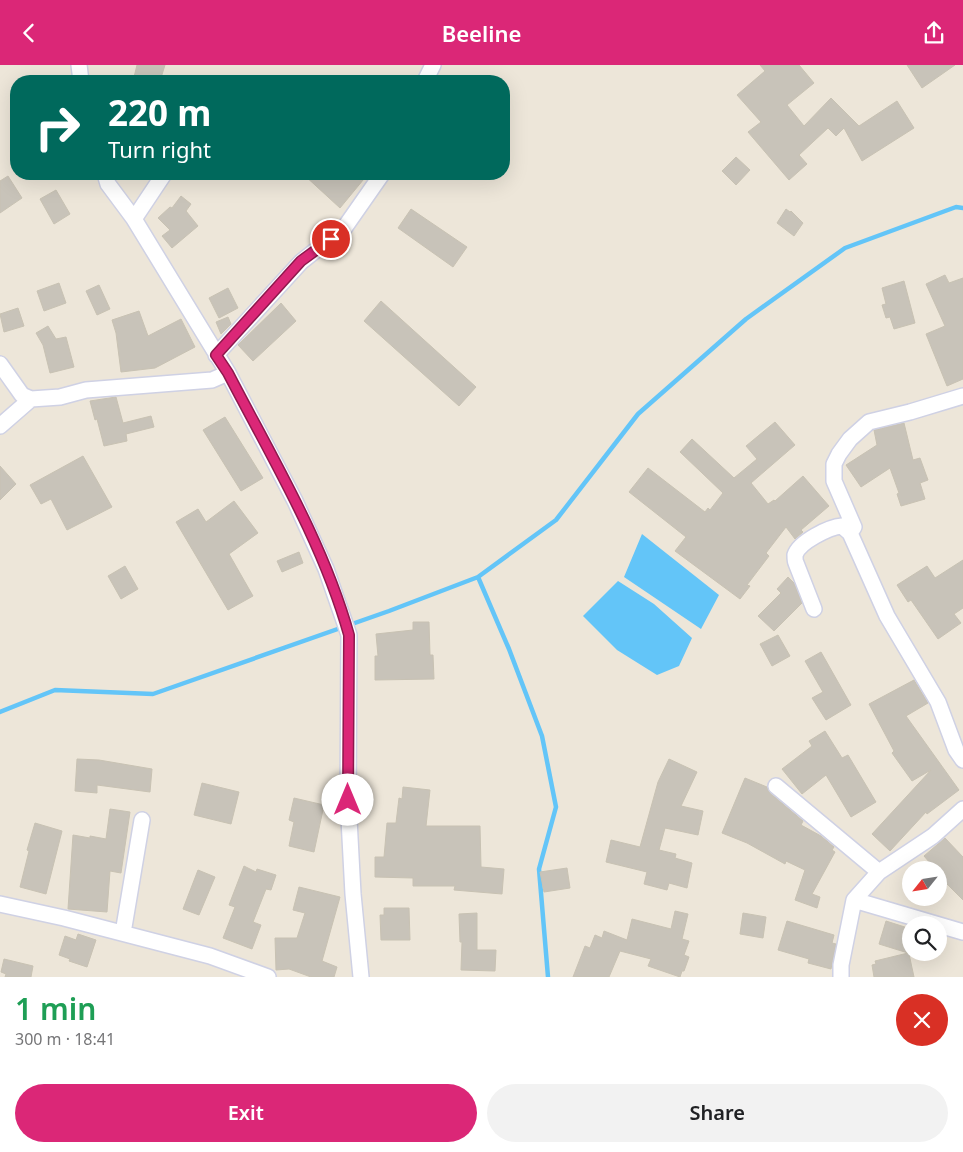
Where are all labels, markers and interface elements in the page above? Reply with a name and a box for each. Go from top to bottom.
text: Beeline [442,18,521,48]
icon: back [15,19,43,47]
icon: share [920,19,948,47]
text: 220 m [108,89,211,136]
icon: right [25,95,90,160]
text: Turn right [108,134,211,164]
pin [310,218,352,260]
icon: arrive [317,225,345,253]
position arrow [321,773,373,825]
north arrow [902,861,948,906]
map controls [902,861,947,961]
button: search [902,916,947,961]
text: 1 min [15,988,96,1029]
button: close [896,994,948,1046]
text: 300 m · 18:41 [15,1028,115,1050]
button: Exit [15,1084,477,1142]
button: Share [487,1084,948,1142]

